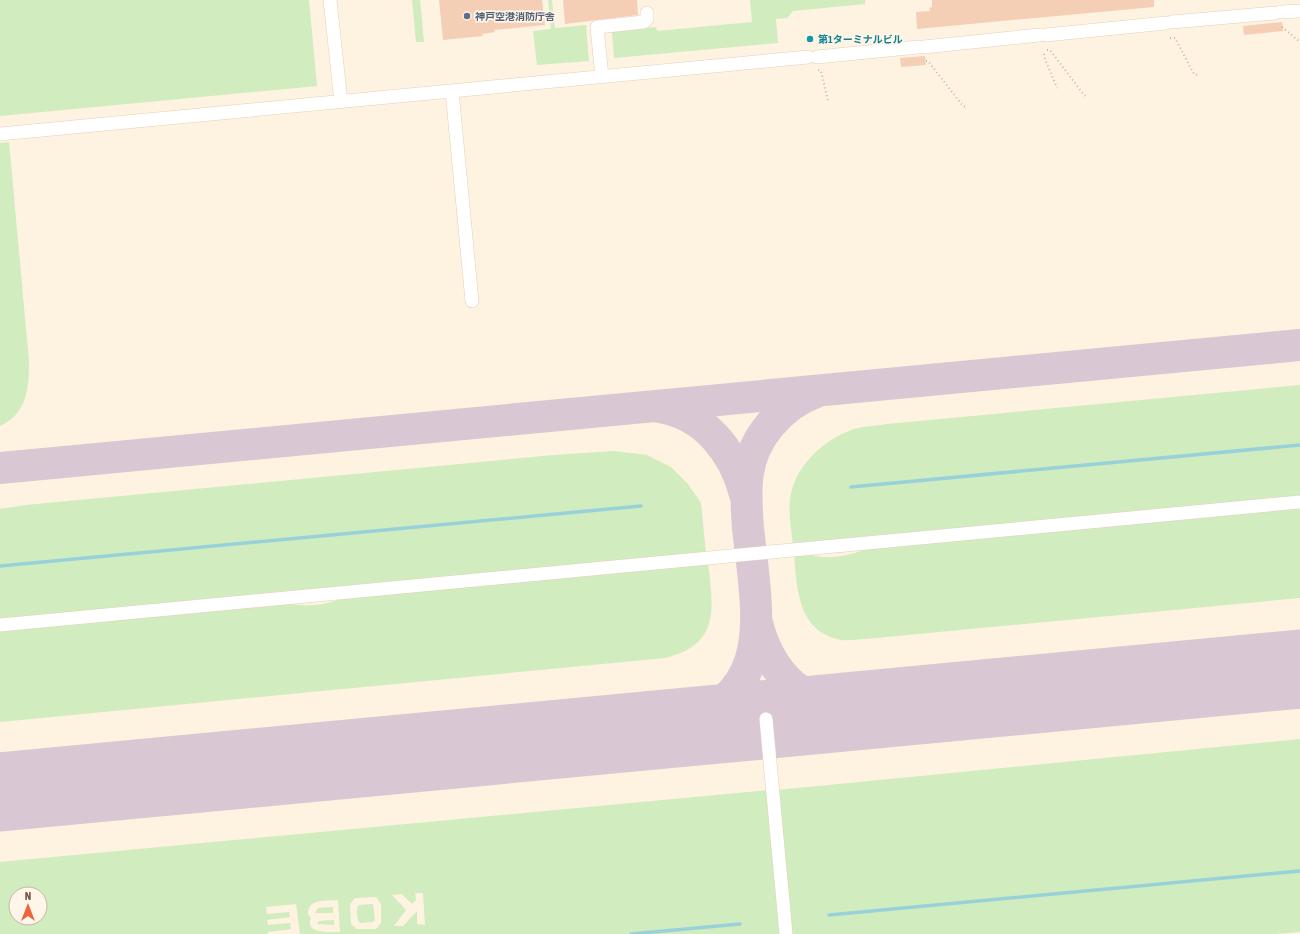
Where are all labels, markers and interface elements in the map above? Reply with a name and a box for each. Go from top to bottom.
marker: 神戸空港消防庁舎 [462,11,472,21]
place label: 神戸空港消防庁舎 [475,11,555,22]
marker: 第1ターミナルビル [805,34,815,44]
place label: 第1ターミナルビル [818,34,903,45]
north arrow [8,886,48,926]
text: N [25,890,31,902]

